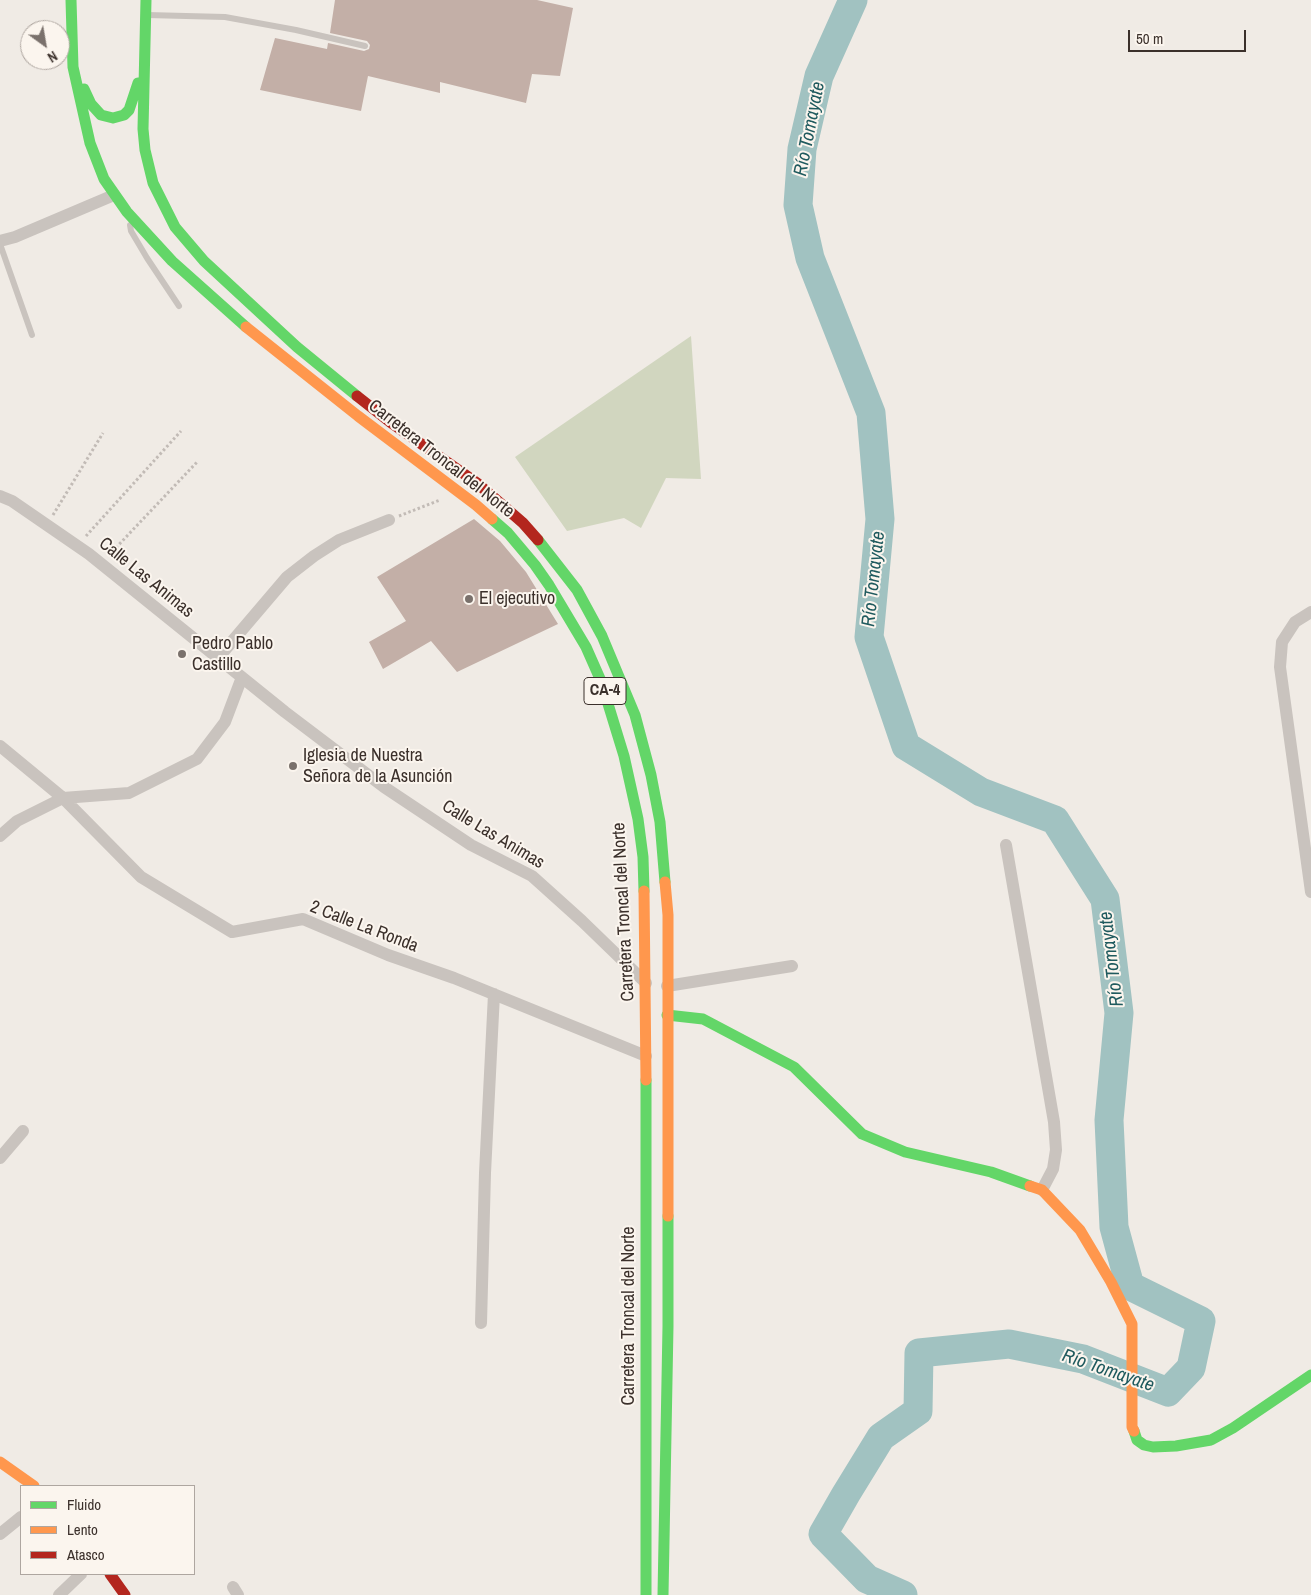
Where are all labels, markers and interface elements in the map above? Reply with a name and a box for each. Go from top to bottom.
north arrow [20,20,70,70]
scale bar [1131,20,1248,52]
text: 50 m [1136,28,1163,49]
text: N [44,47,61,67]
water label: Río Tomayate [790,80,830,178]
street label: Carretera Troncal del Norte [364,395,518,523]
water label: Río Tomayate [858,530,890,628]
street label: Calle Las Animas [94,533,198,623]
place label: El ejecutivo [479,588,555,610]
marker: El ejecutivo [463,593,475,605]
place label: Pedro Pablo Castillo [192,633,273,676]
marker: Pedro Pablo Castillo [176,648,188,660]
road number: CA-4 [584,678,626,704]
place label: Iglesia de Nuestra Señora de la Asunción [303,745,452,788]
marker: Iglesia de Nuestra Señora de la Asunción [287,760,299,772]
street label: Calle Las Animas [438,796,548,874]
street label: Carretera Troncal del Norte [609,822,639,1002]
street label: 2 Calle La Ronda [307,896,421,958]
water label: Río Tomayate [1095,910,1129,1008]
street label: Carretera Troncal del Norte [618,1226,640,1406]
water label: Río Tomayate [1059,1345,1157,1397]
legend [20,1485,195,1575]
text: Fluido [67,1494,101,1515]
text: Lento [67,1519,98,1540]
text: Atasco [67,1544,105,1565]

